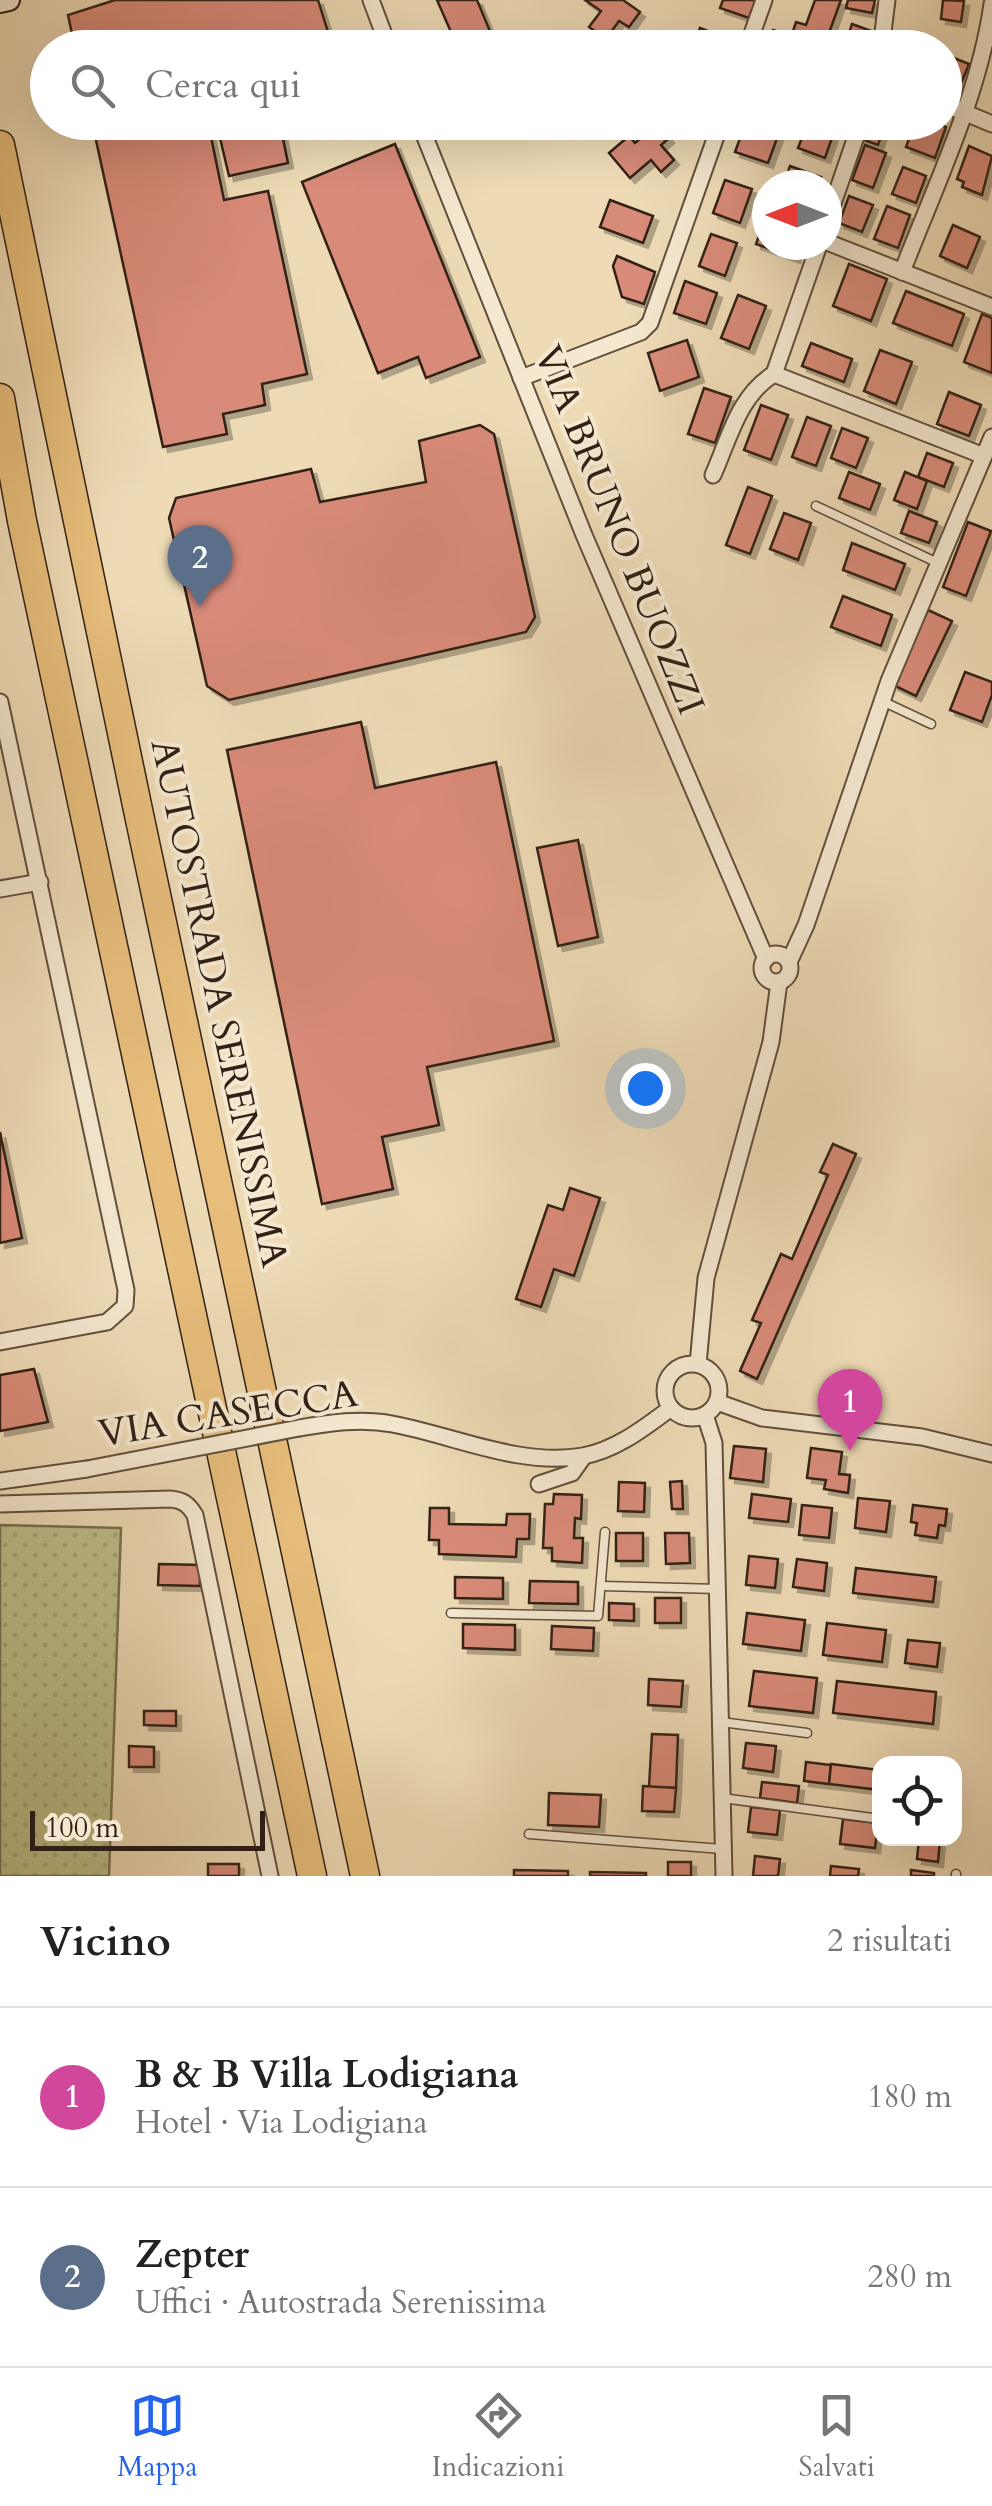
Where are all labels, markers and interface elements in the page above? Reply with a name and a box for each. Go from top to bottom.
search box [30,30,962,140]
icon: search [65,58,120,113]
text: Cerca qui [145,59,301,111]
north arrow [752,170,842,260]
street label: VIA BRUNO BUOZZI [521,338,717,722]
pin: 2 [168,524,232,607]
street label: AUTOSTRADA SERENISSIMA [138,734,300,1272]
your location [620,1063,671,1114]
street label: VIA CASECCA [95,1368,361,1460]
pin: 1 [818,1368,882,1451]
map controls [872,1756,962,1846]
button: locate [872,1756,962,1846]
scale bar [30,1806,265,1850]
text: 100 m [45,1809,119,1847]
text: Vicino [40,1913,171,1970]
text: 2 risultati [827,1919,952,1963]
text: B & B Villa Lodigiana [135,2049,519,2101]
text: 1 [64,2075,81,2119]
text: 180 m [867,2075,952,2119]
text: Hotel · Via Lodigiana [135,2101,428,2145]
text: Zepter [135,2229,249,2281]
text: 2 [64,2255,81,2299]
text: 280 m [867,2255,952,2299]
text: Uffici · Autostrada Serenissima [135,2281,546,2325]
tab: Mappa [117,2388,198,2486]
tab: Indicazioni [432,2388,564,2486]
tab: Salvati [799,2388,875,2486]

